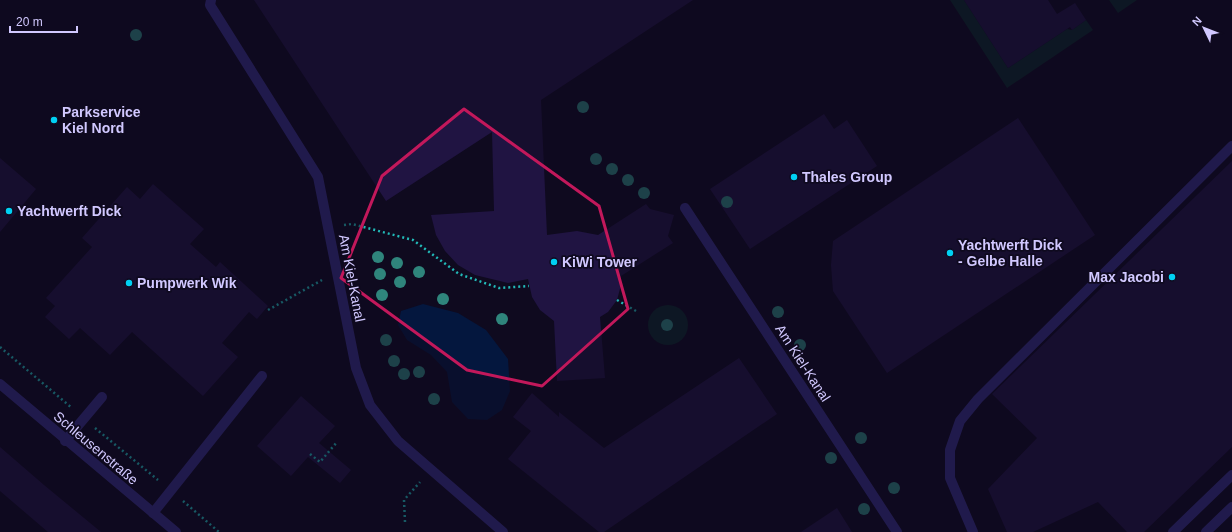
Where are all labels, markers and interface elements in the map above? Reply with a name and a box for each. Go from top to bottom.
scale bar [10,8,77,34]
north arrow [1184,8,1224,48]
text: N [1190,14,1204,28]
text: 20 m [16,15,43,29]
place label: Parkservice Kiel Nord [62,104,141,136]
marker: Parkservice Kiel Nord [49,115,59,125]
place label: Thales Group [802,169,892,185]
marker: Thales Group [789,172,799,182]
place label: Yachtwerft Dick [17,203,121,219]
marker: Yachtwerft Dick [4,206,14,216]
street label: Am Kiel-Kanal [336,233,368,323]
place label: Yachtwerft Dick - Gelbe Halle [958,237,1062,269]
marker: Yachtwerft Dick - Gelbe Halle [945,248,955,258]
place label: KiWi Tower [562,254,638,270]
marker: KiWi Tower [549,257,559,267]
place label: Max Jacobi [1089,269,1164,285]
marker: Max Jacobi [1167,272,1177,282]
place label: Pumpwerk Wik [137,275,237,291]
marker: Pumpwerk Wik [124,278,134,288]
street label: Am Kiel-Kanal [772,321,834,405]
street label: Schleusenstraße [51,408,142,488]

